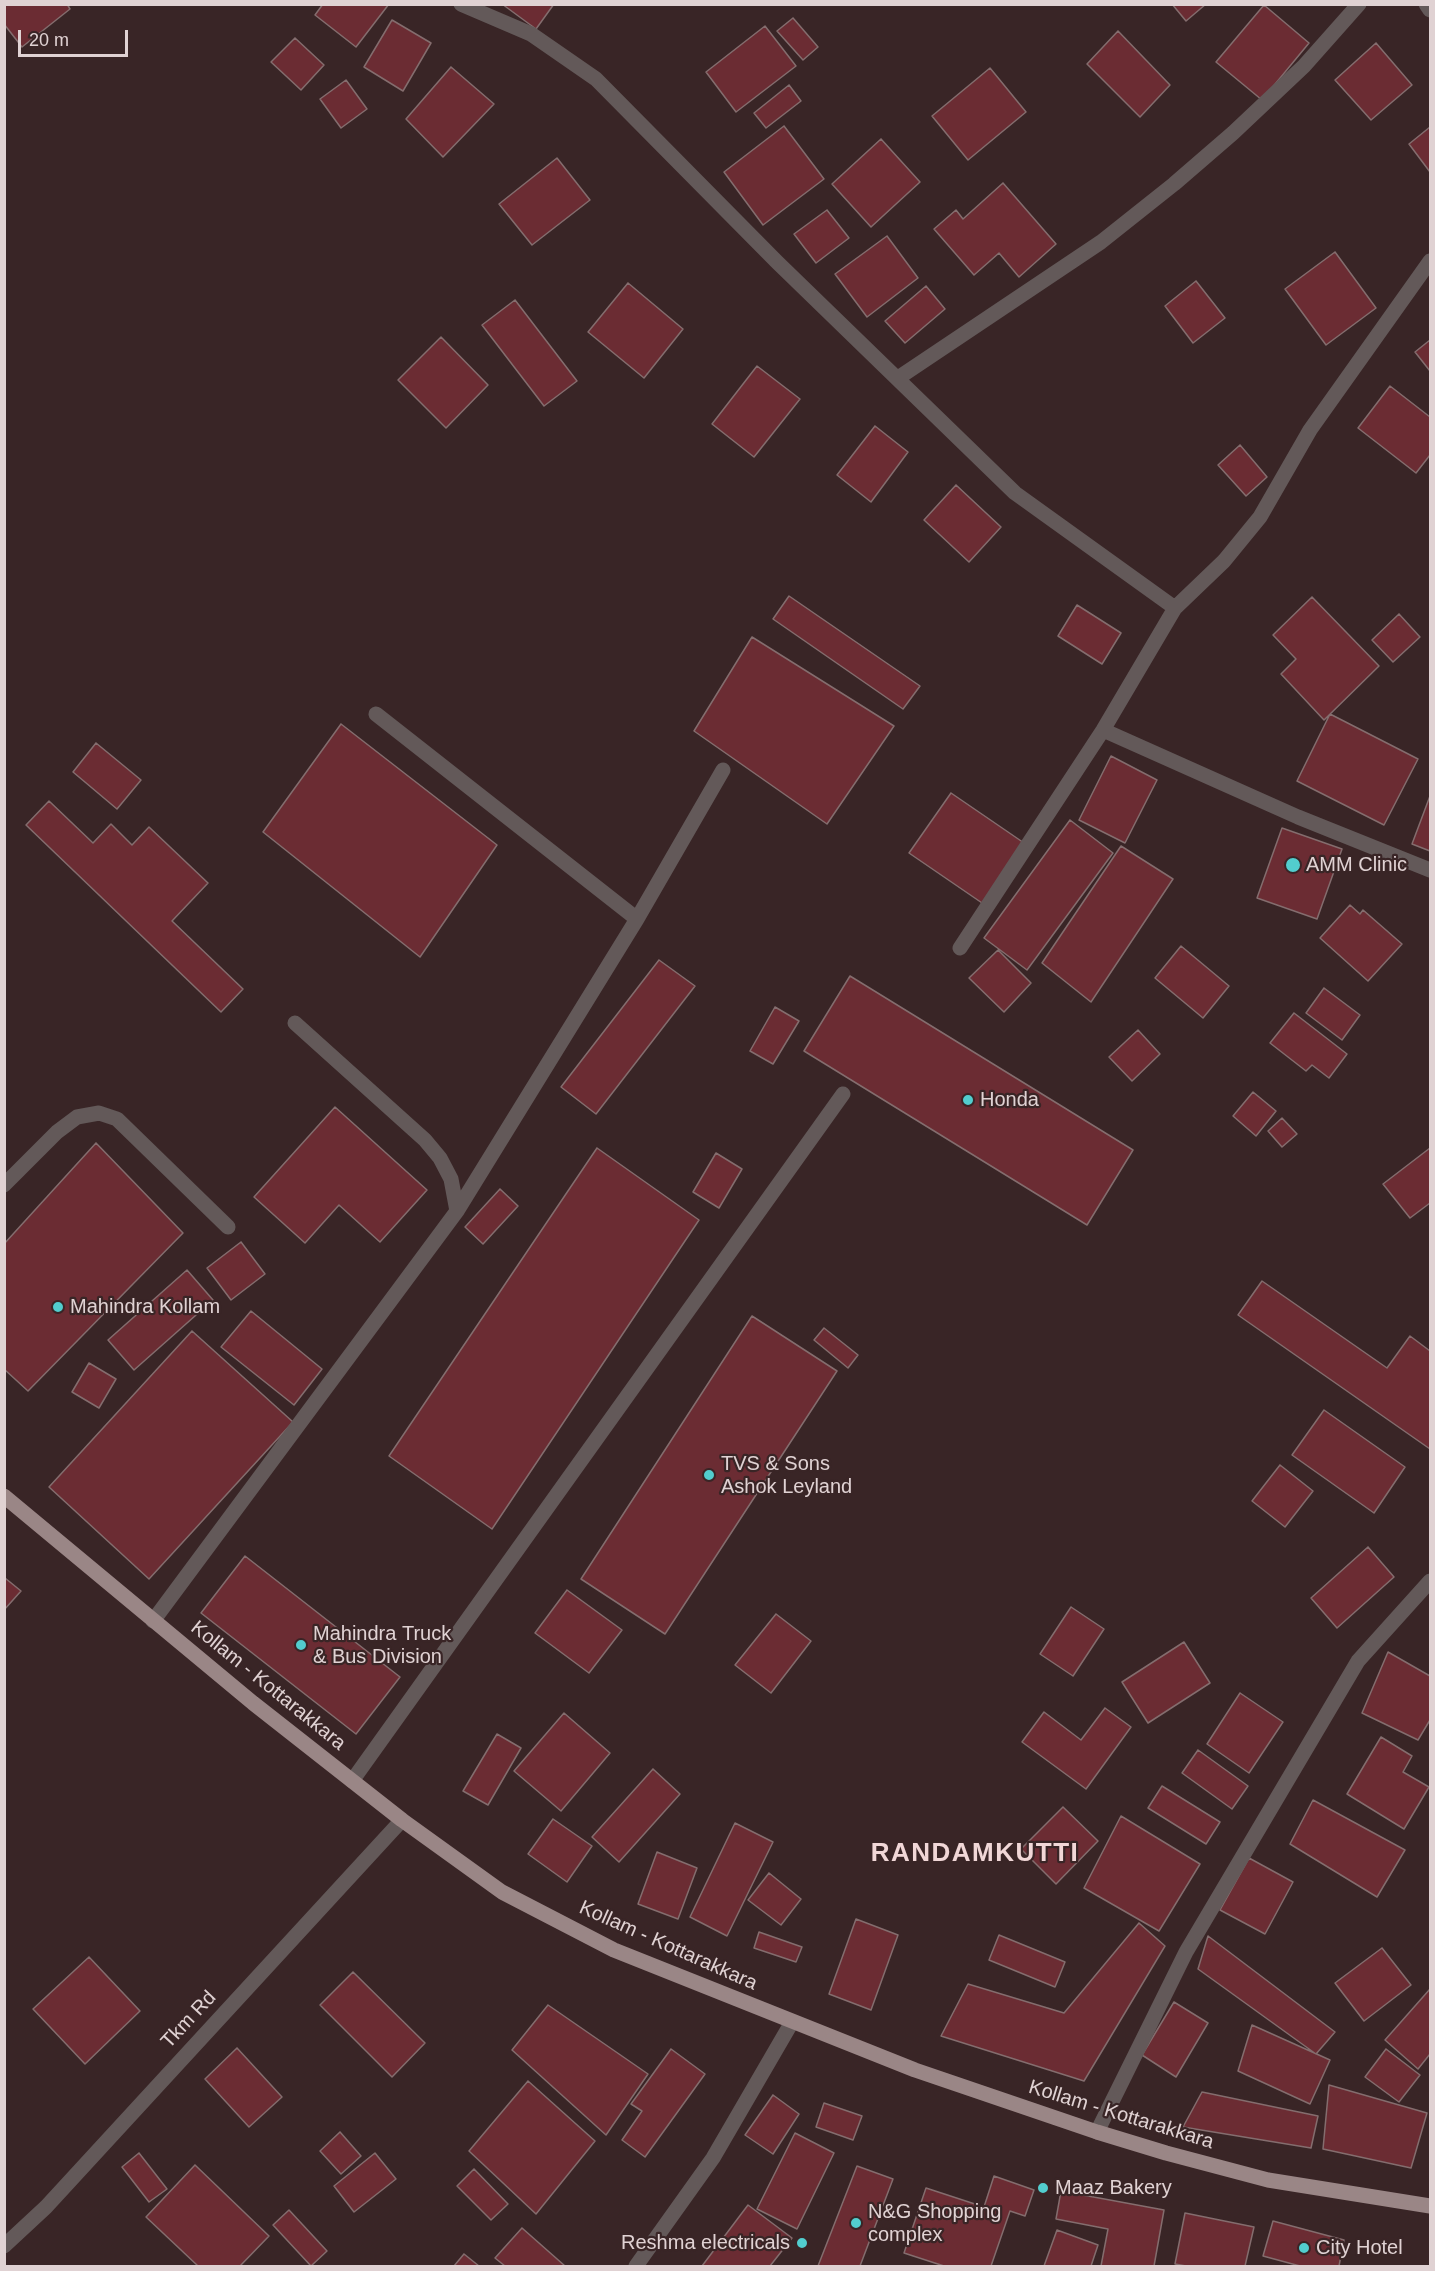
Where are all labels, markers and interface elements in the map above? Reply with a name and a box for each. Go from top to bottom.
scale bar [21,18,130,56]
text: 20 m [29,30,69,50]
place label: AMM Clinic [1306,853,1407,877]
marker: AMM Clinic [1284,856,1302,874]
place label: Honda [980,1088,1039,1112]
marker: Honda [961,1093,975,1107]
place label: Mahindra Kollam [70,1295,220,1319]
marker: Mahindra Kollam [51,1300,65,1314]
place label: TVS & Sons Ashok Leyland [721,1452,852,1499]
marker: TVS & Sons Ashok Leyland [702,1468,716,1482]
street label: Kollam - Kottarakkara [186,1616,350,1756]
place label: Mahindra Truck & Bus Division [313,1622,451,1669]
marker: Mahindra Truck & Bus Division [294,1638,308,1652]
district label: RANDAMKUTTI [871,1838,1079,1870]
street label: Kollam - Kottarakkara [575,1896,761,1996]
street label: Tkm Rd [156,1986,222,2054]
street label: Kollam - Kottarakkara [1026,2075,1216,2155]
place label: Maaz Bakery [1055,2176,1172,2200]
marker: Maaz Bakery [1036,2181,1050,2195]
place label: N&G Shopping complex [868,2200,1001,2247]
marker: N&G Shopping complex [849,2216,863,2230]
place label: Reshma electricals [621,2231,790,2255]
marker: Reshma electricals [795,2236,809,2250]
place label: City Hotel [1316,2236,1403,2260]
marker: City Hotel [1297,2241,1311,2255]

